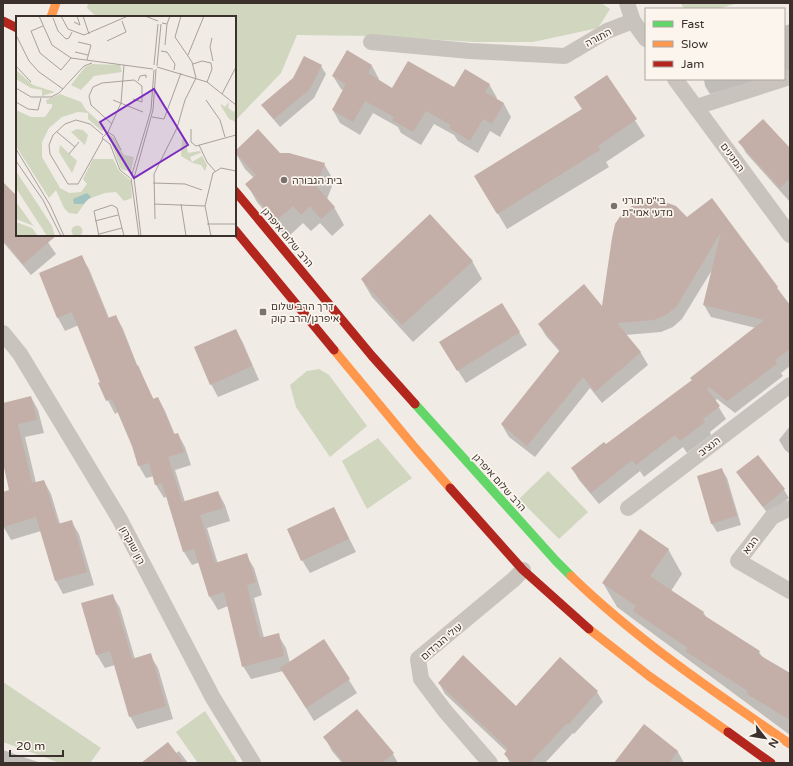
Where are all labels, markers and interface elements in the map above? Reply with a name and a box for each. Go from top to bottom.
legend [645,8,785,80]
inset map [16,16,236,236]
text: Fast [681,17,705,31]
street label: התורה [583,26,614,50]
text: Slow [681,37,708,51]
text: Jam [681,57,704,71]
street label: המגינים [718,141,747,174]
marker: בית הגבורה [279,175,289,185]
place label: בית הגבורה [292,175,343,187]
place label: בי"ס תורני מדעי אמי"ת [622,195,673,219]
marker: בי"ס תורני מדעי אמי"ת [609,201,619,211]
street label: הרב שלום איפרגן [259,206,316,270]
place label: דרך הרב שלום איפרגן/הרב קוק [271,301,340,325]
marker: דרך הרב שלום איפרגן/הרב קוק [258,307,268,317]
street label: הנציב [696,435,723,459]
street label: הרב שלום איפרגן [470,451,528,514]
street label: רון שוקרון [117,524,147,567]
street label: הגיא [740,534,761,557]
street label: עולי הגרדום [419,620,465,663]
north arrow [745,718,785,758]
scale bar [10,732,63,758]
text: N [765,736,781,750]
text: 20 m [16,739,45,753]

